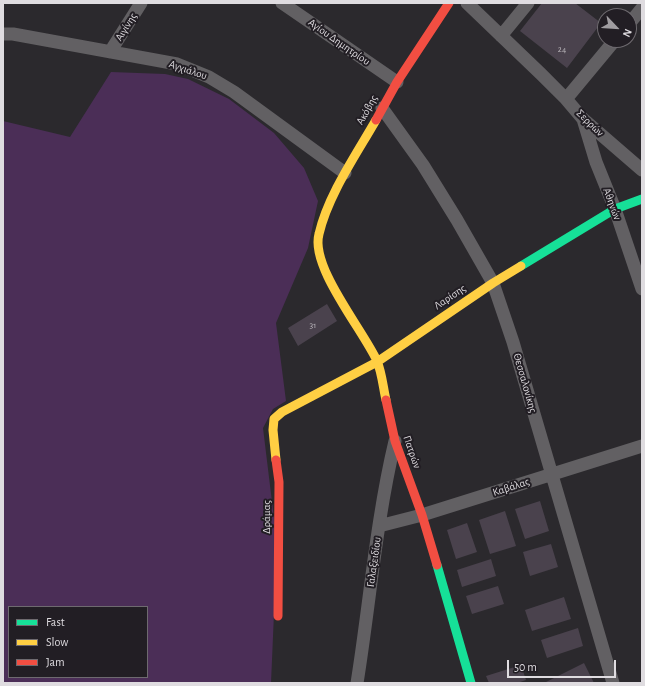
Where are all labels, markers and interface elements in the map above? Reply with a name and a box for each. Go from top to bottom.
north arrow [597,8,637,48]
street label: Αιγίνης [112,10,140,44]
street label: Αγίου Δημητρίου [306,16,372,68]
text: N [621,27,634,39]
house number: 24 [558,44,566,54]
street label: Αγχιάλου [167,57,209,83]
street label: Ακόβης [353,93,381,127]
street label: Σερρών [573,107,607,139]
street label: Αθηνών [600,186,624,222]
street label: Λαρίσης [432,282,468,312]
house number: 31 [310,320,316,330]
street label: Θεσσαλονίκης [510,352,540,414]
street label: Πατρών [400,434,424,470]
street label: Καβάλας [491,475,531,499]
street label: Δράμας [260,500,274,534]
street label: Γαλαξειδίου [364,536,384,588]
legend [8,606,148,678]
text: Fast [46,616,65,628]
text: Slow [46,636,68,648]
scale bar [509,652,618,678]
text: Jam [46,656,65,668]
text: 50 m [514,661,537,673]

